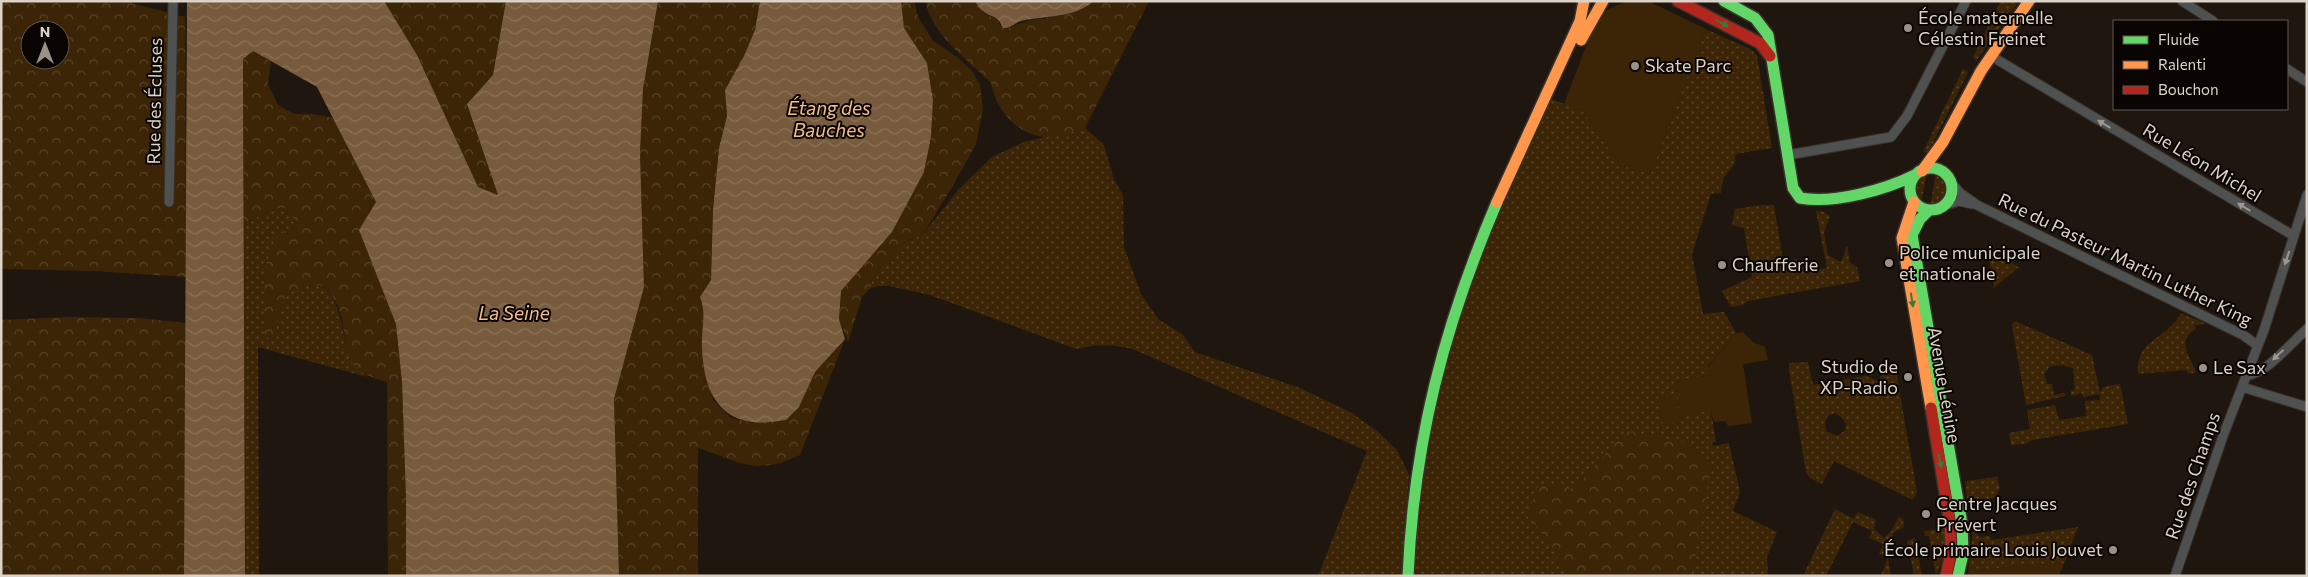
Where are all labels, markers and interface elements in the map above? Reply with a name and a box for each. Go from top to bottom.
place label: École maternelle Célestin Freinet [1918,6,2053,49]
one-way arrow [1715,19,1729,27]
north arrow [20,20,70,70]
legend [2113,20,2288,110]
marker: École maternelle Célestin Freinet [1902,22,1914,34]
text: N [40,23,50,40]
text: Fluide [2158,30,2199,48]
street label: Rue des Écluses [142,38,166,164]
place label: Skate Parc [1645,54,1732,76]
text: Ralenti [2158,55,2206,73]
marker: Skate Parc [1629,60,1641,72]
text: Bouchon [2158,80,2219,98]
water label: Étang des Bauches [787,96,871,141]
street label: Rue Léon Michel [2139,118,2266,206]
one-way arrow [2097,120,2112,128]
street label: Rue du Pasteur Martin Luther King [1995,188,2256,330]
one-way arrow [2238,202,2251,211]
place label: Police municipale et nationale [1899,241,2040,284]
one-way arrow [2282,251,2290,266]
place label: Chaufferie [1732,253,1818,275]
marker: Police municipale et nationale [1883,257,1895,269]
marker: Chaufferie [1716,259,1728,271]
one-way arrow [1909,293,1917,309]
water label: La Seine [478,301,550,324]
street label: Avenue Lénine [1924,325,1966,445]
one-way arrow [2273,349,2285,361]
place label: Studio de XP-Radio [1820,355,1898,398]
place label: Le Sax [2213,356,2266,378]
marker: Le Sax [2197,362,2209,374]
marker: Studio de XP-Radio [1902,371,1914,383]
street label: Rue des Champs [2160,409,2224,542]
one-way arrow [1937,453,1945,469]
place label: Centre Jacques Prévert [1936,492,2057,535]
marker: Centre Jacques Prévert [1920,508,1932,520]
place label: École primaire Louis Jouvet [1884,538,2103,560]
marker: École primaire Louis Jouvet [2107,544,2119,556]

